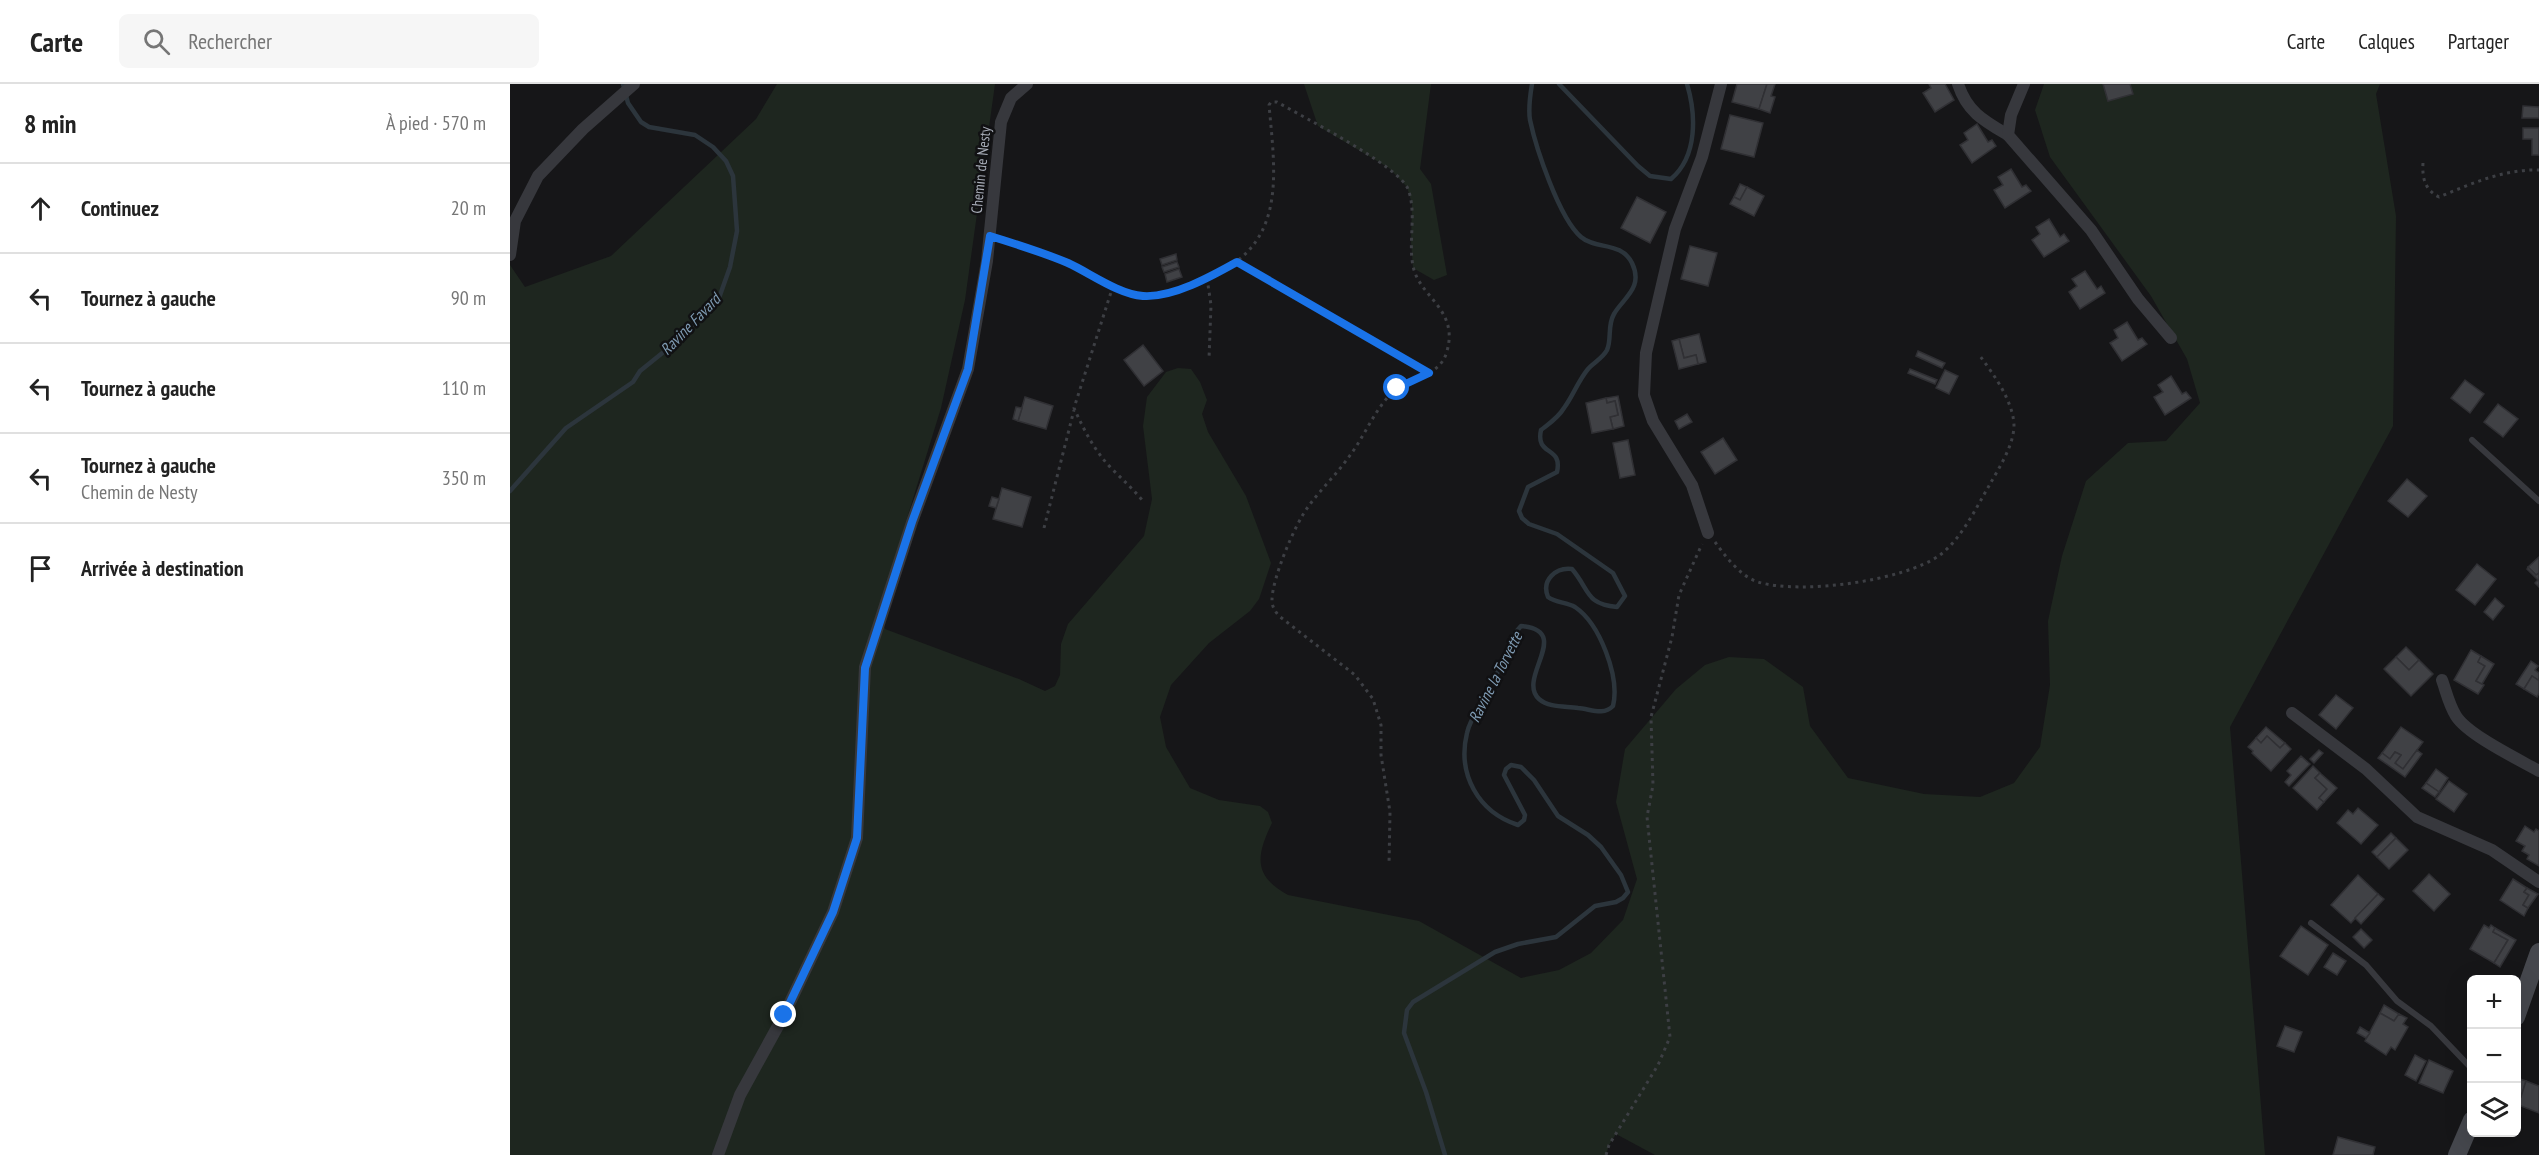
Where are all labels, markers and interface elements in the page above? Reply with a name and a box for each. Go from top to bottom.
search box [119,14,539,68]
text: Carte [30,23,83,60]
icon: search [140,25,173,58]
text: Rechercher [188,27,272,55]
text: Carte [2287,28,2325,55]
text: Calques [2358,28,2415,55]
text: Partager [2448,28,2509,55]
text: 8 min [24,107,77,140]
text: À pied · 570 m [386,110,486,136]
street label: Chemin de Nesty [966,125,995,214]
icon: ahead [24,192,57,225]
text: Continuez [81,194,159,222]
text: 20 m [451,195,486,221]
icon: left [24,282,57,315]
text: Tournez à gauche [81,284,216,312]
text: 90 m [451,285,486,311]
water label: Ravine Favard [656,288,726,359]
icon: left [24,372,57,405]
text: Tournez à gauche [81,374,216,402]
route start [1383,374,1409,400]
text: 110 m [442,375,486,401]
text: Tournez à gauche [81,451,216,479]
icon: left [24,462,57,495]
text: 350 m [442,465,486,491]
text: Chemin de Nesty [81,479,197,505]
icon: arrive [24,552,57,585]
text: Arrivée à destination [81,554,244,582]
water label: Ravine la Torvette [1464,627,1527,726]
map controls [2467,975,2521,1137]
button: + [2467,975,2521,1029]
route end [770,1001,796,1027]
button: − [2467,1029,2521,1083]
button: layers [2467,1083,2521,1137]

